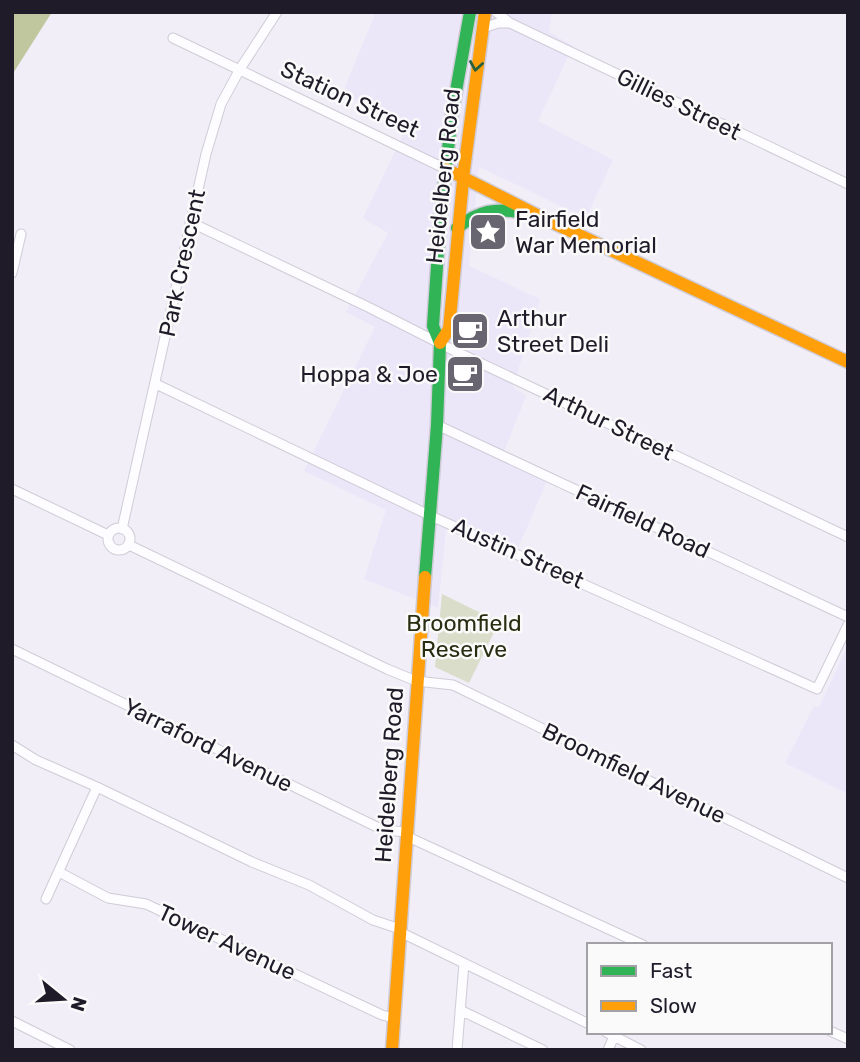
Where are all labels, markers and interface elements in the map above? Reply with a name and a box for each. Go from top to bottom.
street label: Station Street [276,55,424,143]
one-way arrow [469,60,484,72]
street label: Gillies Street [612,62,746,146]
street label: Heidelberg Road [420,87,466,265]
street label: Park Crescent [153,187,211,339]
place label: Fairfield War Memorial [515,205,657,259]
place icon: Fairfield War Memorial [467,211,509,253]
place label: Arthur Street Deli [497,304,609,358]
cafe icon: Arthur Street Deli [449,310,491,352]
cafe icon: Hoppa & Joe [444,353,486,395]
place label: Hoppa & Joe [300,360,438,388]
street label: Arthur Street [539,379,679,467]
street label: Fairfield Road [572,478,714,564]
street label: Austin Street [448,511,588,595]
park label: Broomfield Reserve [406,609,522,663]
street label: Heidelberg Road [369,686,409,864]
street label: Yarraford Avenue [119,692,297,798]
street label: Broomfield Avenue [538,716,730,830]
street label: Tower Avenue [154,898,300,986]
legend [587,943,832,1034]
text: Fast [650,958,692,983]
north arrow [28,964,98,1034]
text: Slow [650,993,697,1018]
text: N [66,994,92,1014]

